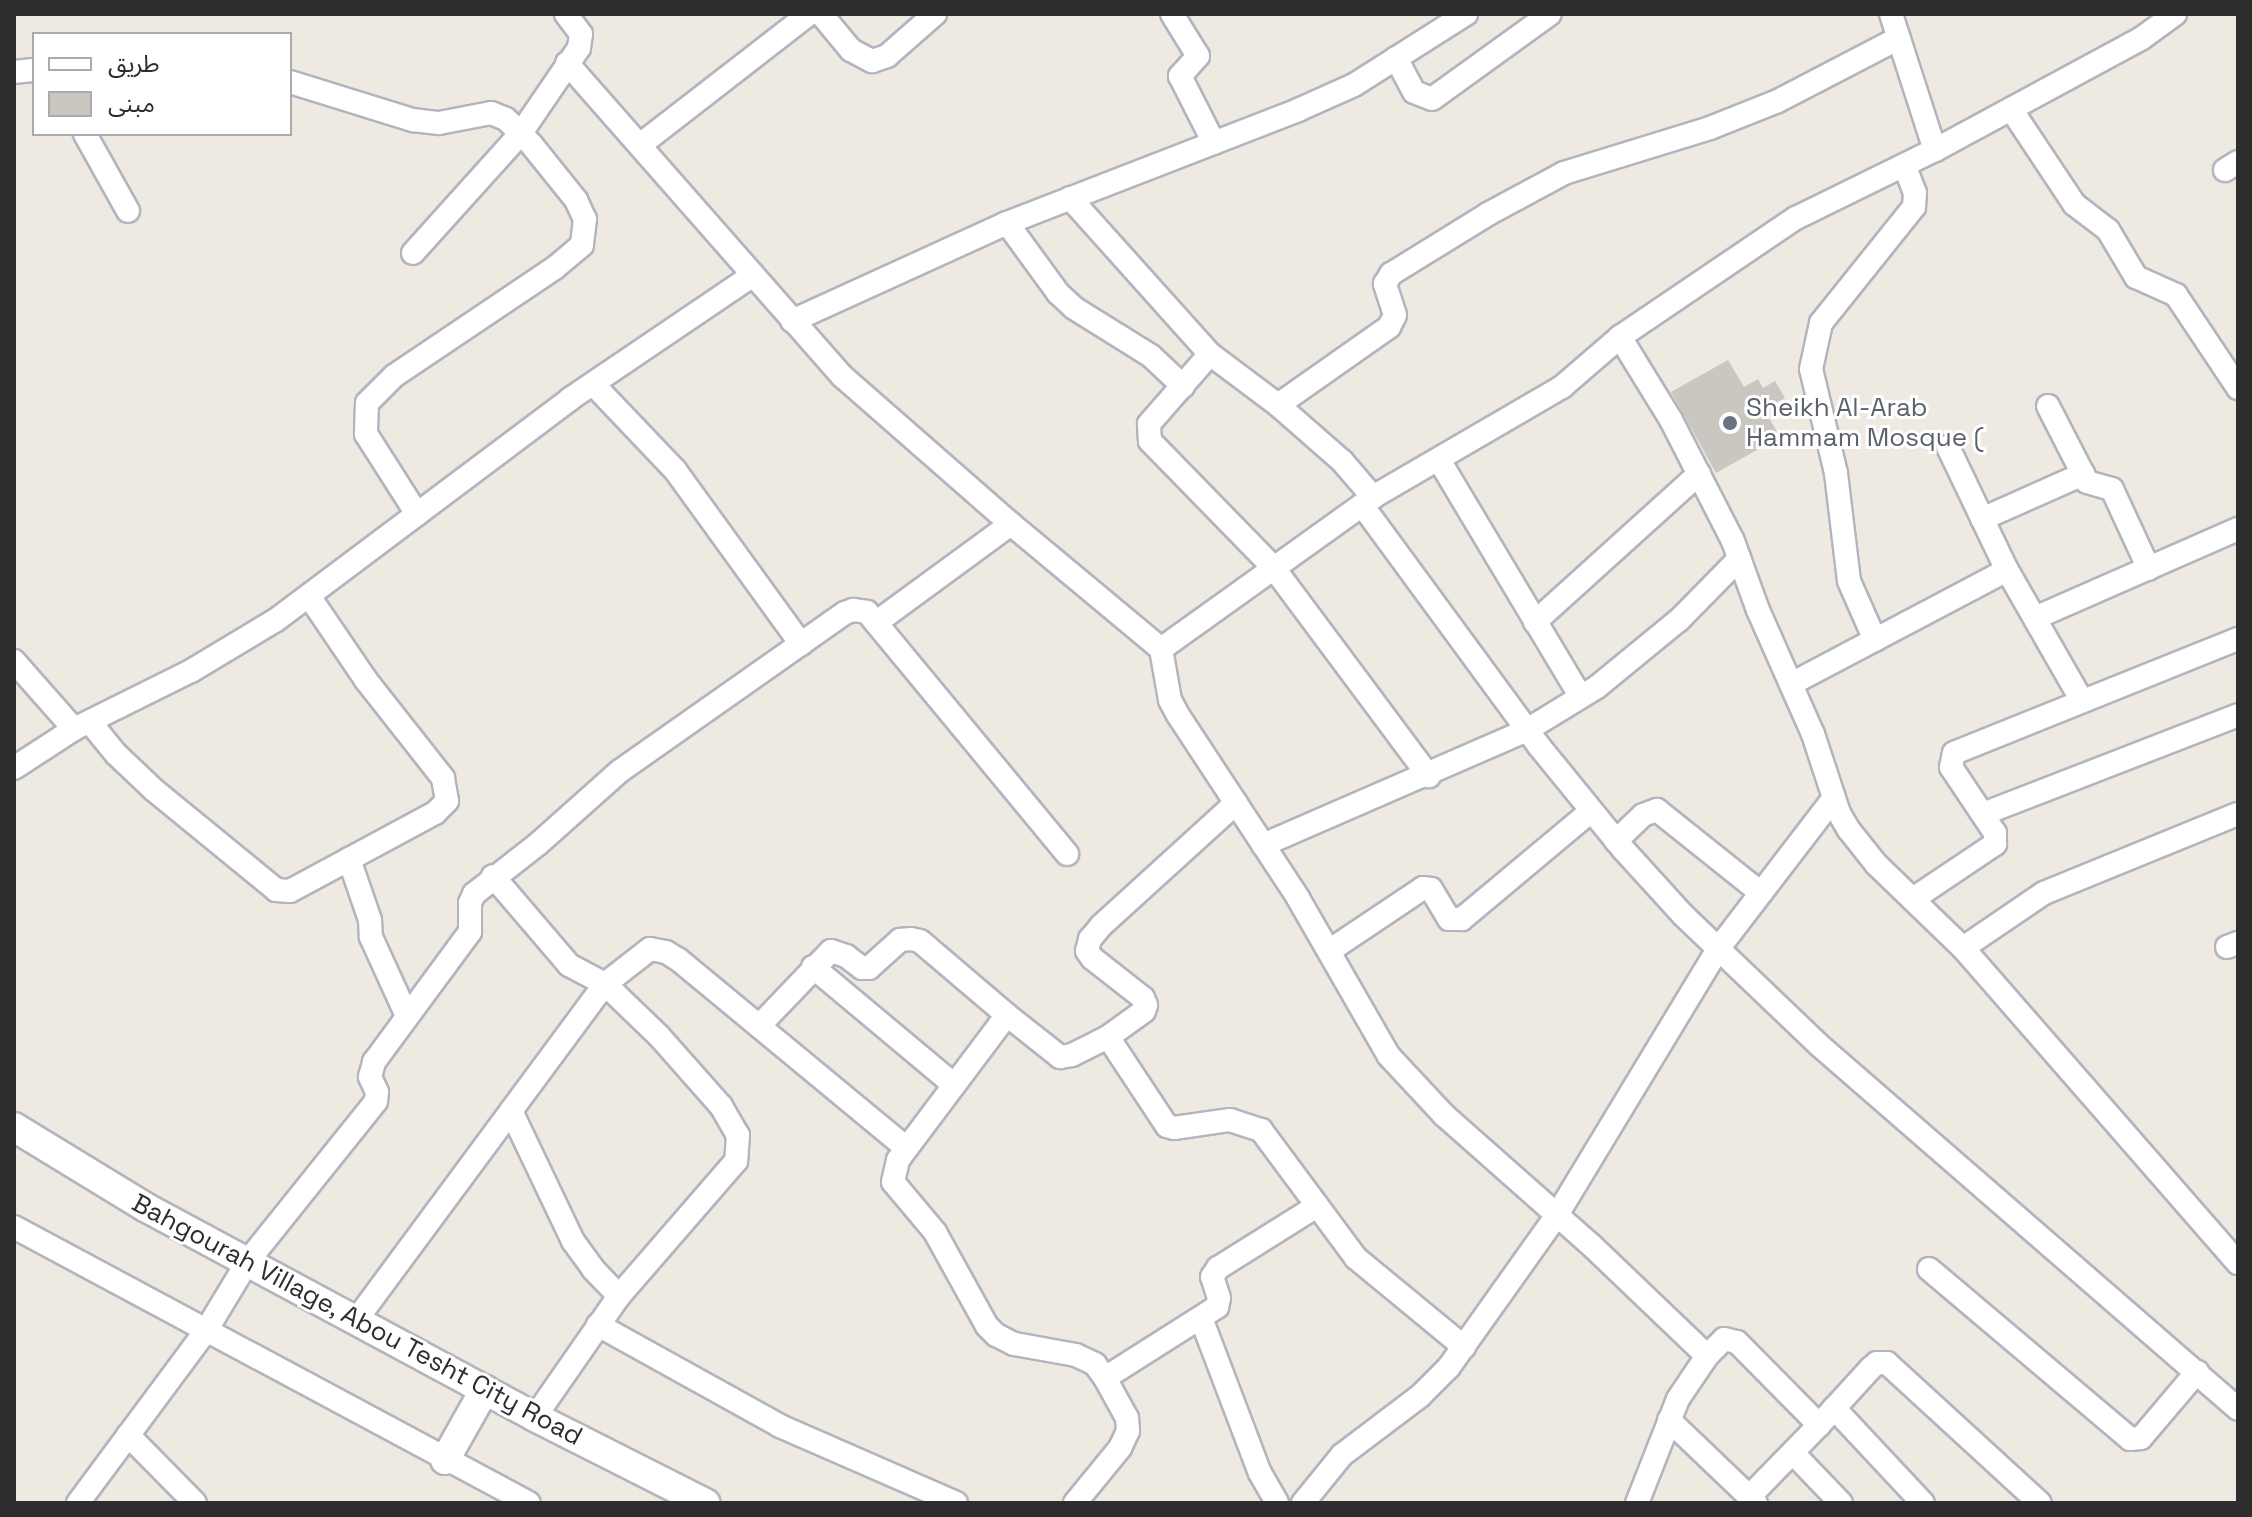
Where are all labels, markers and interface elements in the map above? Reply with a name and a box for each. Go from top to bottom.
legend [32,32,292,136]
text: طريق [108,48,160,79]
text: مبنى [108,88,155,119]
place label: Sheikh Al-Arab Hammam Mosque ( [1746,392,1984,454]
marker: Sheikh Al-Arab Hammam Mosque ( [1721,414,1739,432]
street label: Bahgourah Village, Abou Tesht City Road [126,1187,588,1453]

